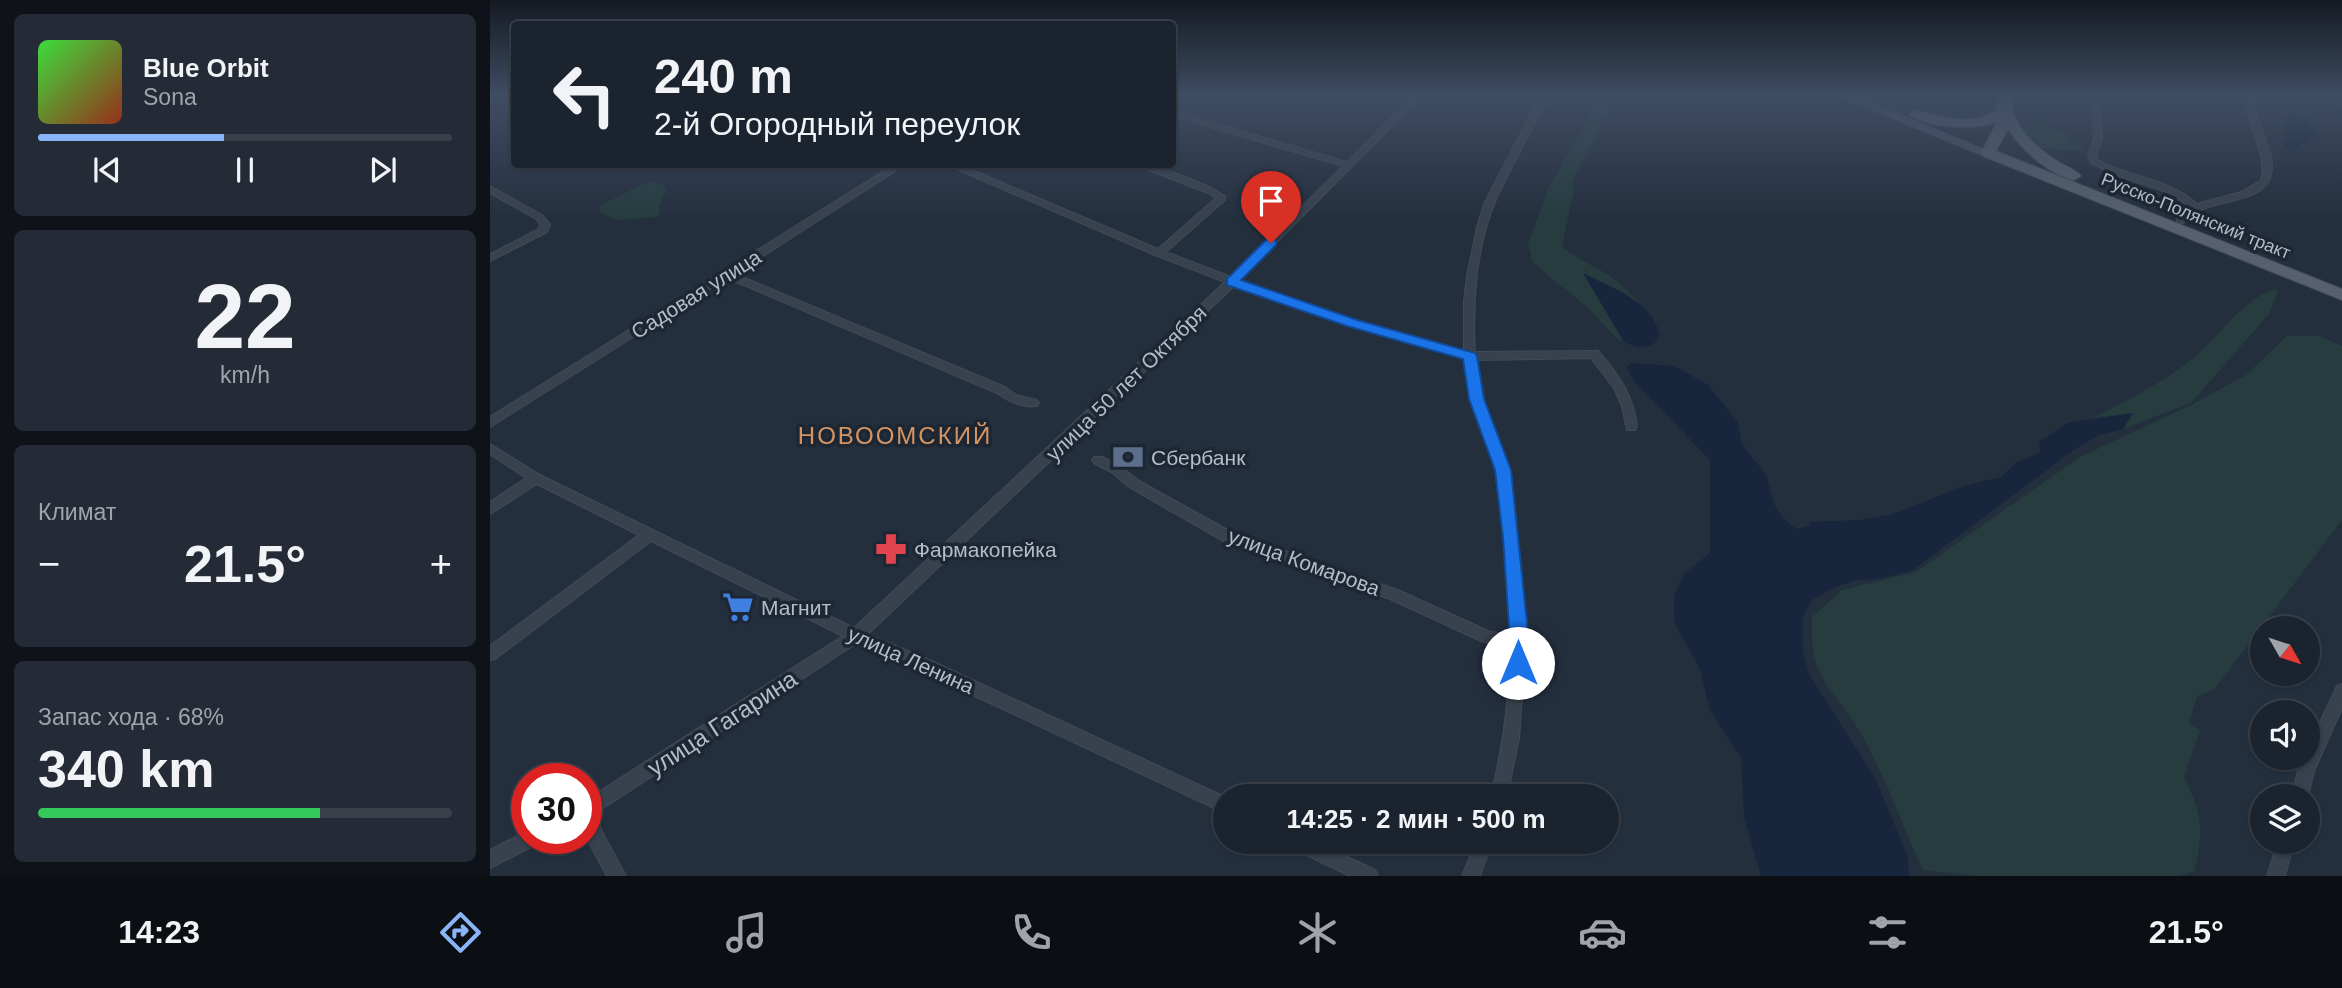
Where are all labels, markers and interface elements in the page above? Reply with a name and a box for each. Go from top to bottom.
icon: left [539,49,630,140]
text: 240 m [654,49,793,103]
text: Blue Orbit [143,53,269,83]
text: Sona [143,84,197,110]
text: 2-й Огородный переулок [654,106,1020,142]
icon: previous [88,151,126,189]
icon: pause [226,151,264,189]
icon: next [364,151,402,189]
street label: Русско-Полянский тракт [2099,169,2293,263]
pin [1241,171,1301,243]
icon: arrive [1252,182,1290,220]
street label: Садовая улица [627,245,765,343]
text: 22 [194,266,296,367]
street label: улица 50 лет Октября [1041,301,1211,465]
text: km/h [220,362,270,388]
district label: НОВООМСКИЙ [798,422,992,449]
bank icon: Сбербанк [1111,440,1145,474]
place label: Сбербанк [1151,446,1246,469]
text: Климат [38,499,116,525]
street label: улица Комарова [1225,524,1383,600]
pharmacy icon: Фармакопейка [874,532,908,566]
text: 21.5° [184,535,306,593]
place label: Фармакопейка [914,538,1057,561]
text: − [38,543,60,585]
text: + [430,543,452,585]
supermarket icon: Магнит [721,590,755,624]
place label: Магнит [761,596,831,619]
north arrow [2250,616,2320,686]
map controls [2250,616,2320,854]
street label: улица Ленина [844,622,978,698]
position arrow [1481,626,1555,700]
street label: улица Гагарина [642,664,802,781]
button: sound [2250,700,2320,770]
text: Запас хода · 68% [38,704,224,730]
text: 340 km [38,740,214,798]
speed limit sign: 30 [511,763,602,854]
button: layers [2250,784,2320,854]
text: 14:25 · 2 мин · 500 m [1286,804,1546,834]
icon: directions [436,908,485,957]
icon: music [722,908,771,957]
icon: phone [1007,908,1056,957]
icon: climate [1293,908,1342,957]
icon: car [1578,908,1627,957]
icon: filters [1863,908,1912,957]
text: 14:23 [118,914,200,950]
text: 21.5° [2149,914,2224,950]

